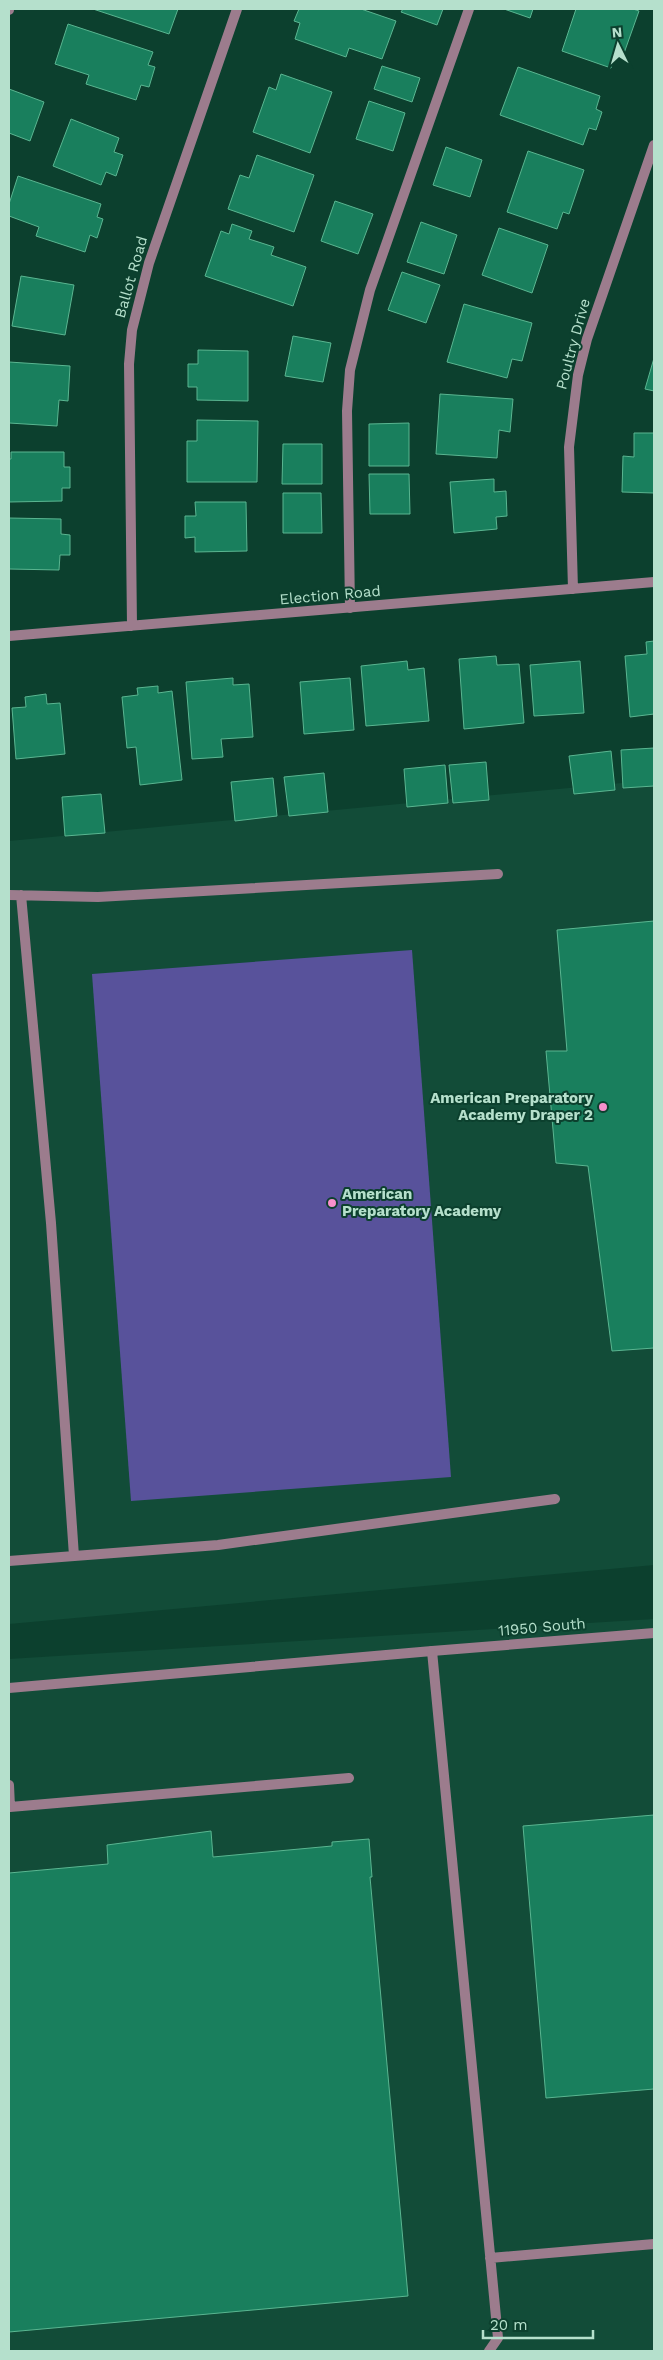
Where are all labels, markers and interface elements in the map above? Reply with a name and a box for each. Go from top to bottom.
north arrow [593,20,643,70]
text: N [611,24,623,40]
street label: Ballot Road [111,234,151,320]
street label: Poultry Drive [552,296,594,392]
street label: Election Road [279,582,381,608]
place label: American Preparatory Academy Draper 2 [430,1089,594,1124]
marker: American Preparatory Academy Draper 2 [597,1101,609,1113]
place label: American Preparatory Academy [342,1185,502,1220]
marker: American Preparatory Academy [326,1197,338,1209]
street label: 11950 South [498,1614,586,1640]
scale bar [483,2308,593,2340]
text: 20 m [490,2316,528,2334]

